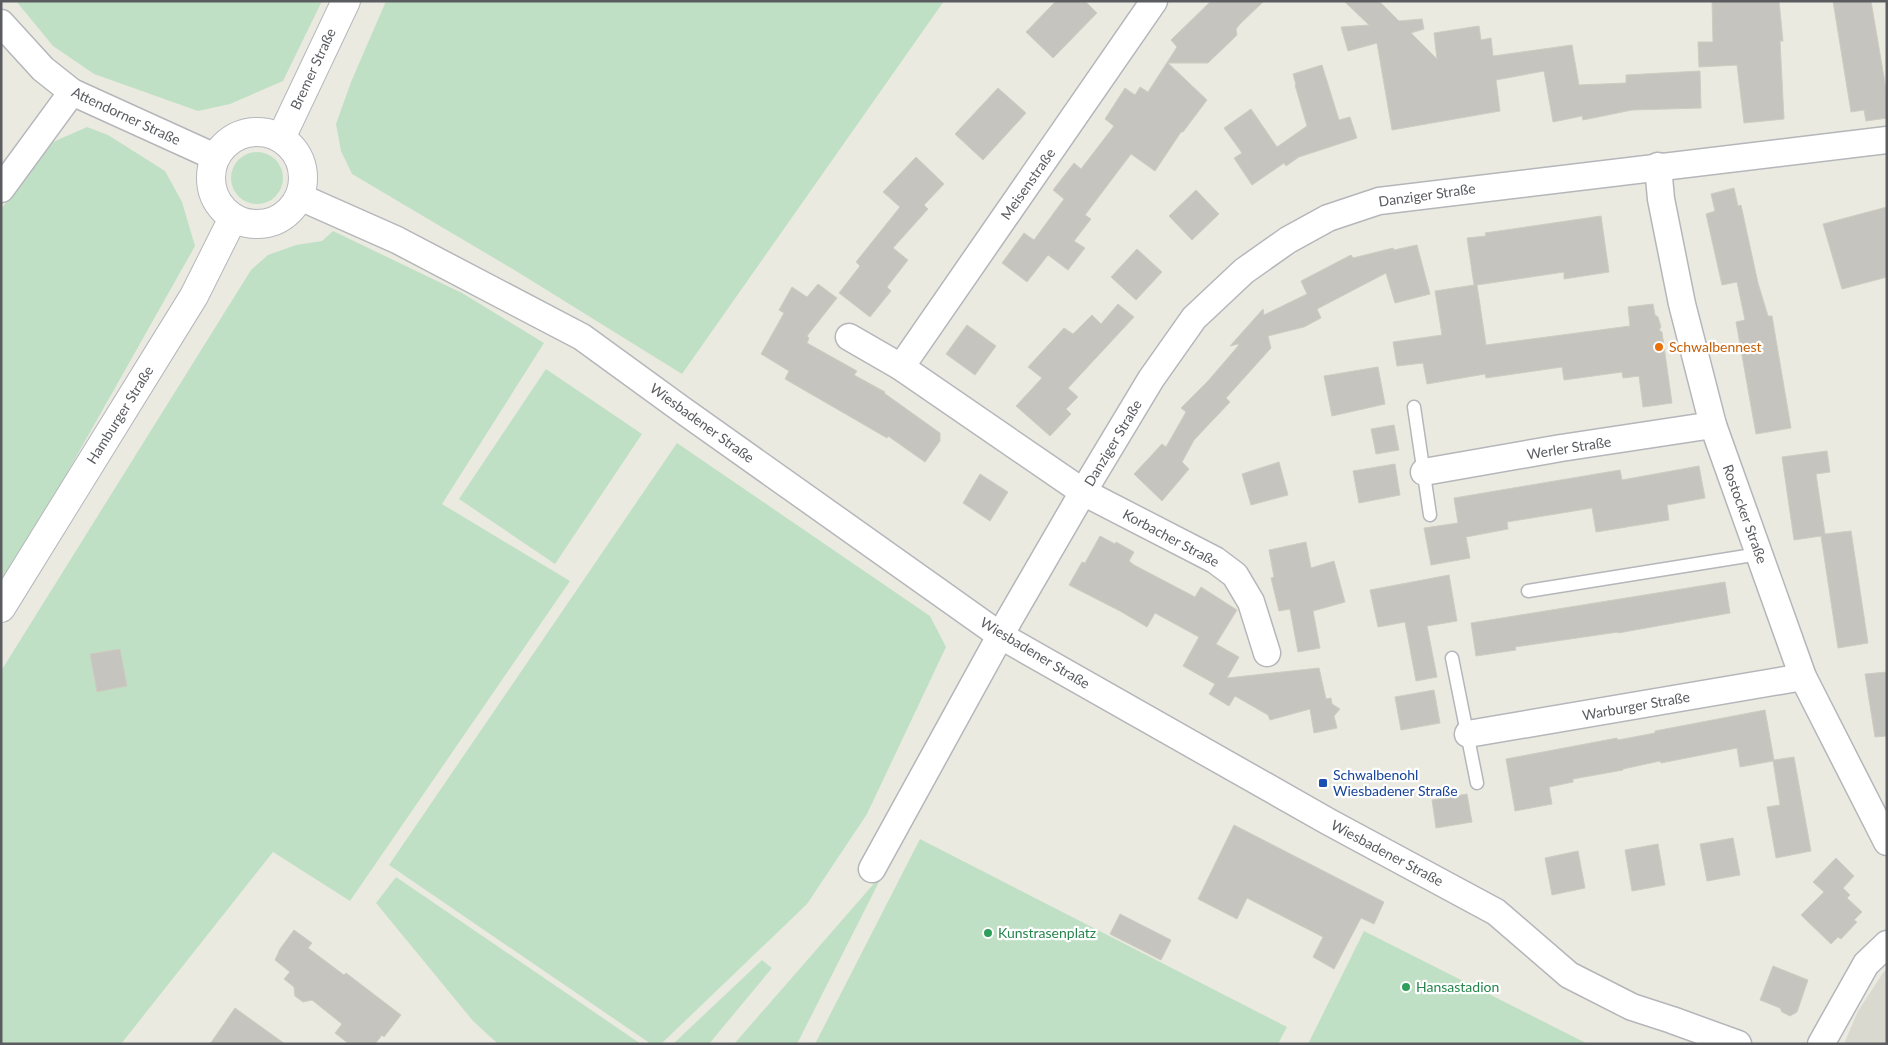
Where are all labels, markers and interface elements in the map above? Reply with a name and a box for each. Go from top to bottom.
street label: Bremer Straße [286,25,339,112]
street label: Attendorner Straße [69,83,183,148]
street label: Meisenstraße [997,145,1058,223]
street label: Danziger Straße [1377,179,1476,210]
place label: Schwalbennest [1669,338,1762,355]
marker: Schwalbennest [1653,341,1665,353]
street label: Hamburger Straße [83,363,157,467]
street label: Wiesbadener Straße [647,379,758,466]
street label: Danziger Straße [1080,397,1145,489]
street label: Werler Straße [1526,432,1612,463]
street label: Rostocker Straße [1720,462,1771,566]
street label: Korbacher Straße [1120,505,1222,570]
street label: Wiesbadener Straße [977,613,1093,692]
street label: Warburger Straße [1581,688,1691,723]
place label: Schwalbenohl Wiesbadener Straße [1333,766,1458,799]
marker: Schwalbenohl Wiesbadener Straße [1317,777,1329,789]
street label: Wiesbadener Straße [1328,816,1446,889]
place label: Kunstrasenplatz [998,924,1096,941]
marker: Kunstrasenplatz [982,927,994,939]
place label: Hansastadion [1416,978,1499,995]
marker: Hansastadion [1400,981,1412,993]

